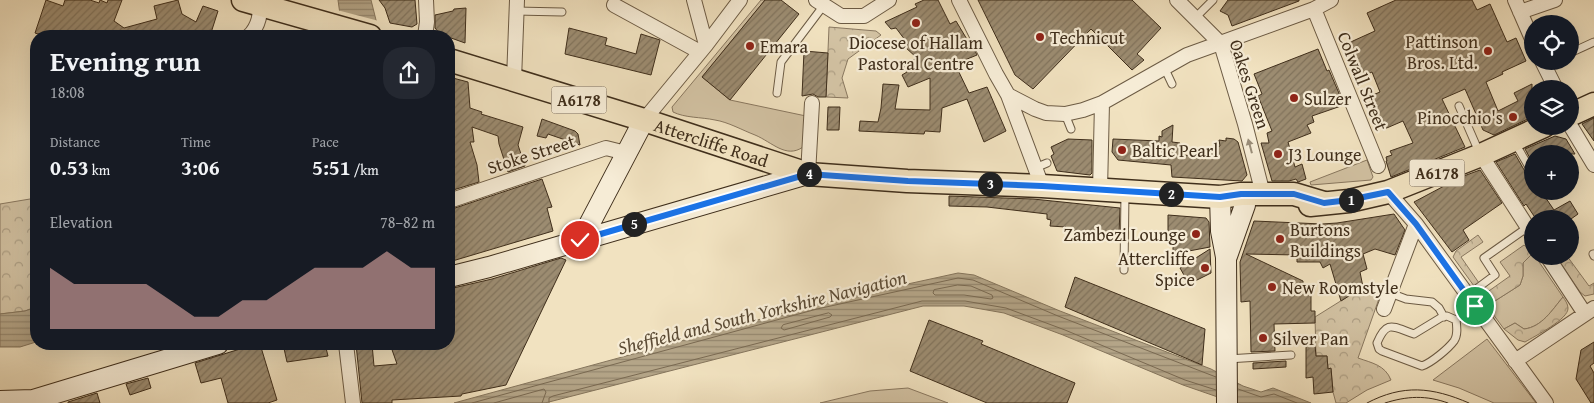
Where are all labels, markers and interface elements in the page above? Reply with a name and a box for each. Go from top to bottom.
map controls [1524,15,1579,265]
button: locate [1524,15,1579,70]
marker: Diocese of Hallam Pastoral Centre [910,17,922,29]
place label: Technicut [1050,24,1126,51]
street label: Colwall Street [1331,27,1395,135]
place label: Pattinson Bros. Ltd. [1406,28,1478,76]
place label: Diocese of Hallam Pastoral Centre [849,29,983,77]
marker: Technicut [1034,31,1046,43]
place label: Emara [760,33,809,60]
street label: Oakes Green [1223,36,1277,132]
text: Evening run [50,40,201,81]
marker: Emara [744,40,756,52]
marker: Pattinson Bros. Ltd. [1482,45,1494,57]
button: share [383,47,435,99]
text: 18:08 [50,80,85,104]
button: layers [1524,80,1579,135]
place label: Sulzer [1304,85,1352,112]
road number: A6178 [552,86,606,114]
marker: Sulzer [1288,92,1300,104]
place label: Pinocchio's [1417,104,1503,131]
street label: Attercliffe Road [651,111,772,174]
marker: Pinocchio's [1507,111,1519,123]
street label: Stoke Street [484,127,579,181]
text: Distance [50,132,100,152]
text: Time [181,132,211,152]
text: Pace [312,132,339,152]
place label: Baltic Pearl [1132,137,1218,164]
one-way arrow [1246,139,1254,154]
place label: J3 Lounge [1286,141,1362,168]
marker: Baltic Pearl [1116,144,1128,156]
button: + [1524,145,1579,200]
marker: J3 Lounge [1272,148,1284,160]
text: 0.53 [50,152,89,183]
text: 3:06 [181,152,220,183]
text: 5:51 [312,152,351,183]
text: km [89,160,110,180]
text: /km [351,160,379,180]
road number: A6178 [1410,160,1464,187]
pin: 4 [796,162,822,186]
text: 4 [806,164,813,184]
pin: 3 [978,172,1002,196]
text: 3 [987,174,994,194]
pin: 2 [1158,182,1184,206]
text: 2 [1168,184,1175,204]
pin: 1 [1338,188,1364,212]
text: 1 [1348,190,1355,210]
text: Elevation [50,210,113,234]
text: 78–82 m [380,210,435,234]
button: − [1524,210,1579,265]
pin: 5 [622,212,646,236]
text: 5 [631,214,638,234]
place label: Burtons Buildings [1290,216,1361,264]
pin [559,219,601,261]
place label: Zambezi Lounge [1063,221,1186,248]
icon: check [566,226,594,254]
marker: Zambezi Lounge [1190,228,1202,240]
marker: Burtons Buildings [1274,233,1286,245]
place label: Attercliffe Spice [1118,245,1195,293]
water label: Sheffield and South Yorkshire Navigation [615,262,910,361]
marker: Attercliffe Spice [1199,262,1211,274]
place label: New Roomstyle [1282,274,1398,301]
marker: New Roomstyle [1266,281,1278,293]
pin [1454,285,1496,327]
icon: arrive [1461,292,1489,320]
place label: Silver Pan [1273,325,1349,352]
marker: Silver Pan [1257,332,1269,344]

